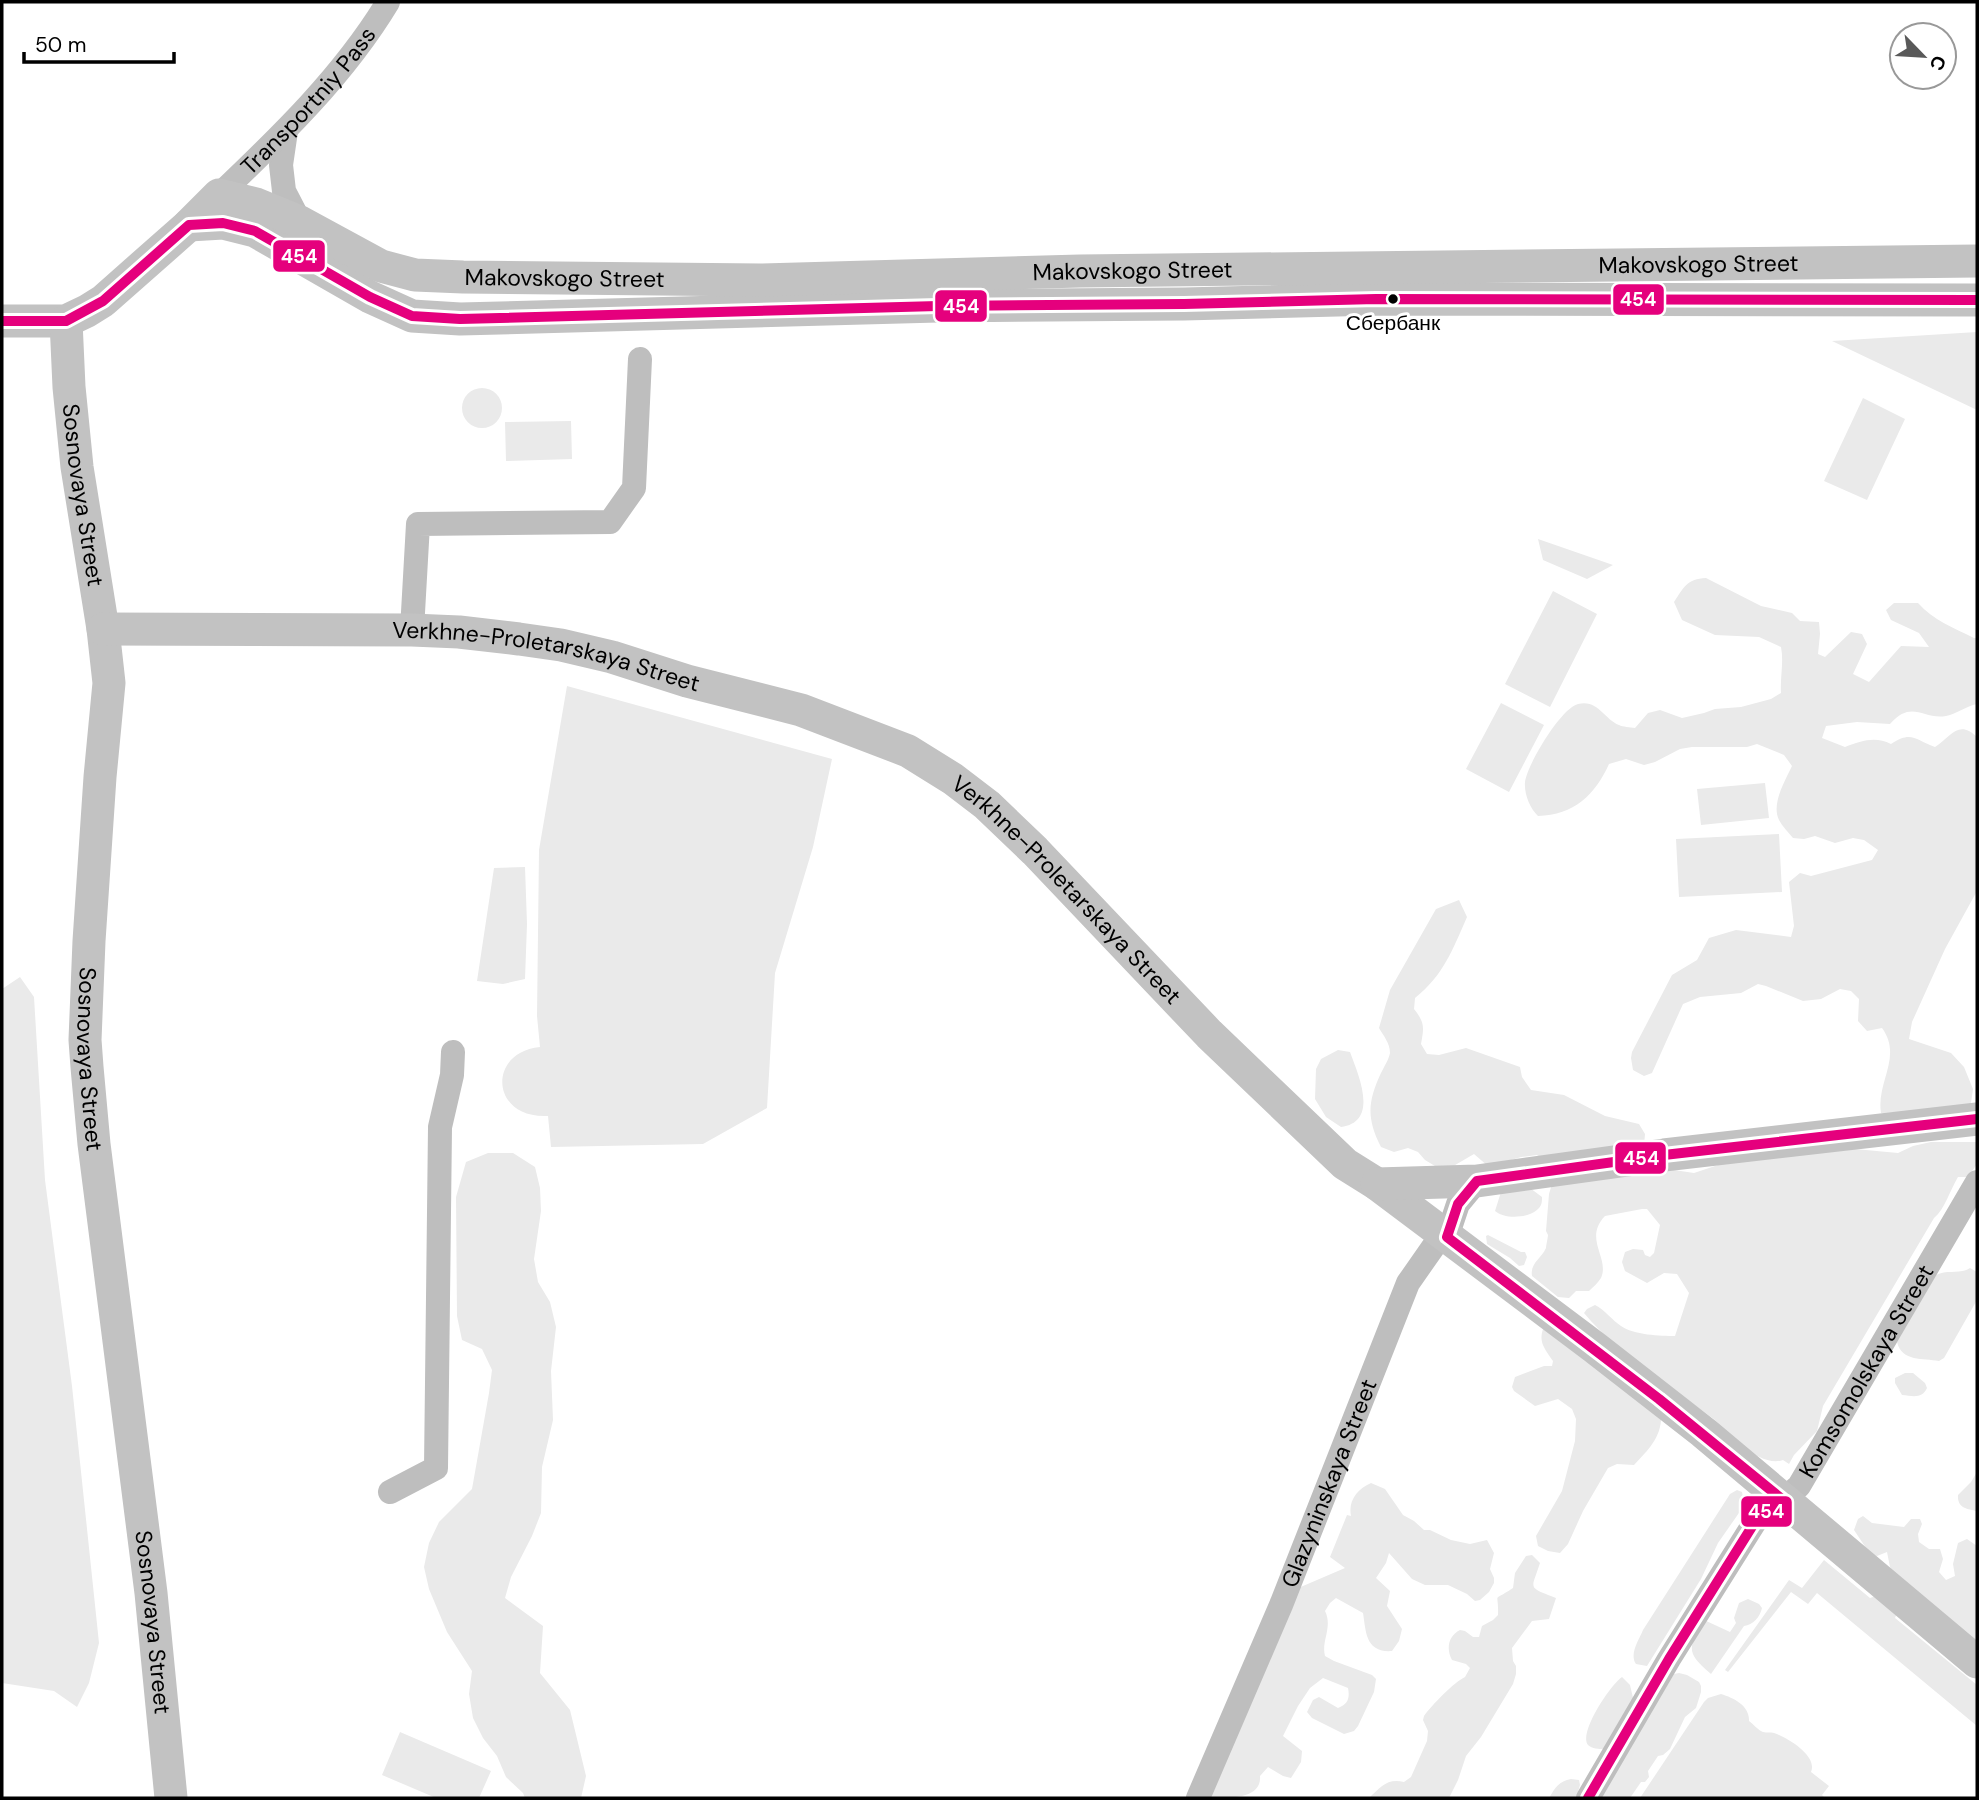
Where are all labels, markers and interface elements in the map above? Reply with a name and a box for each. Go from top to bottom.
scale bar [24,21,175,65]
street label: Transportniy Pass [234,21,382,181]
north arrow [1888,21,1958,91]
text: 50 m [35,31,86,59]
text: С [1924,51,1952,75]
line badge: 454 [272,239,326,273]
text: 454 [281,244,317,269]
street label: Makovskogo Street [1598,248,1799,280]
street label: Makovskogo Street [1032,254,1233,287]
street label: Makovskogo Street [464,262,665,294]
line badge: 454 [1612,283,1665,316]
text: 454 [1620,287,1656,312]
line badge: 454 [934,289,988,323]
marker: Сбербанк [1386,292,1400,306]
text: 454 [943,294,979,319]
place label: Сбербанк [1346,309,1441,337]
street label: Sosnovaya Street [56,402,111,589]
street label: Verkhne-Proletarskaya Street [392,615,703,699]
street label: Verkhne-Proletarskaya Street [946,768,1188,1011]
street label: Sosnovaya Street [70,966,110,1153]
line badge: 454 [1614,1141,1667,1175]
text: 454 [1623,1146,1659,1171]
street label: Komsomolskaya Street [1792,1259,1940,1483]
street label: Glazyninskaya Street [1274,1375,1384,1592]
line badge: 454 [1740,1495,1793,1528]
text: 454 [1748,1499,1784,1524]
street label: Sosnovaya Street [128,1529,178,1715]

